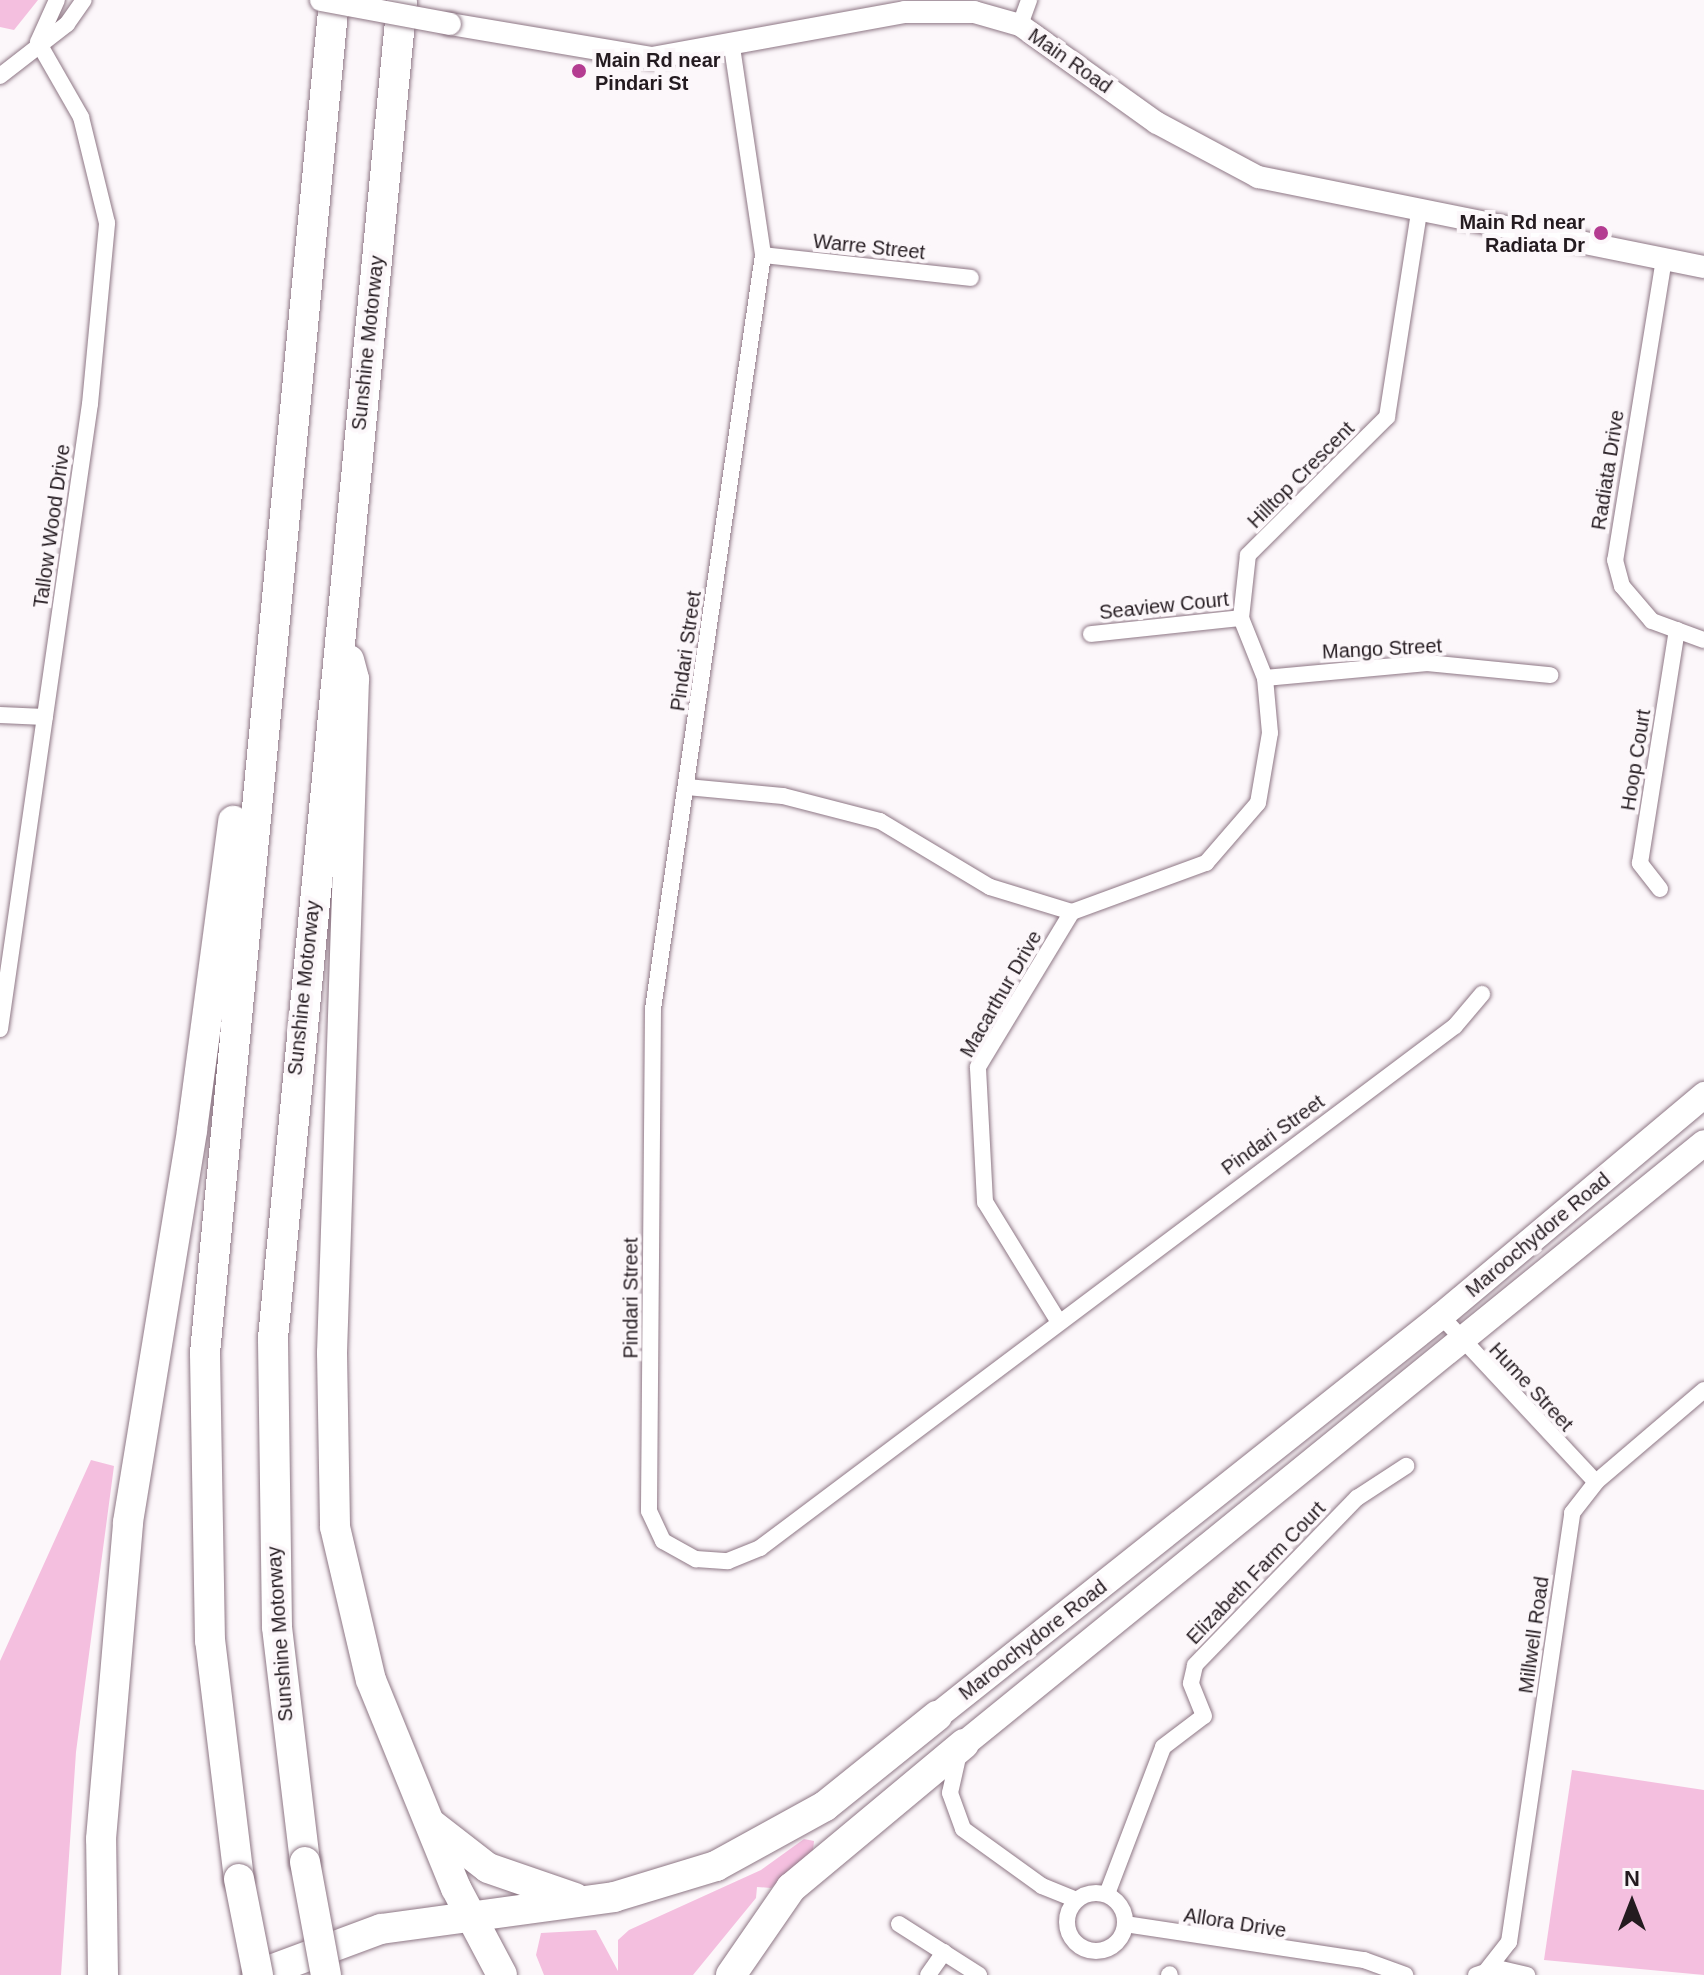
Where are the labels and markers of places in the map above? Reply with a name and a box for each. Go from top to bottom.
place label: Main Rd near Pindari St [595,48,721,95]
marker: Main Rd near Pindari St [570,62,588,80]
place label: Main Rd near Radiata Dr [1459,210,1585,257]
marker: Main Rd near Radiata Dr [1592,224,1610,242]

